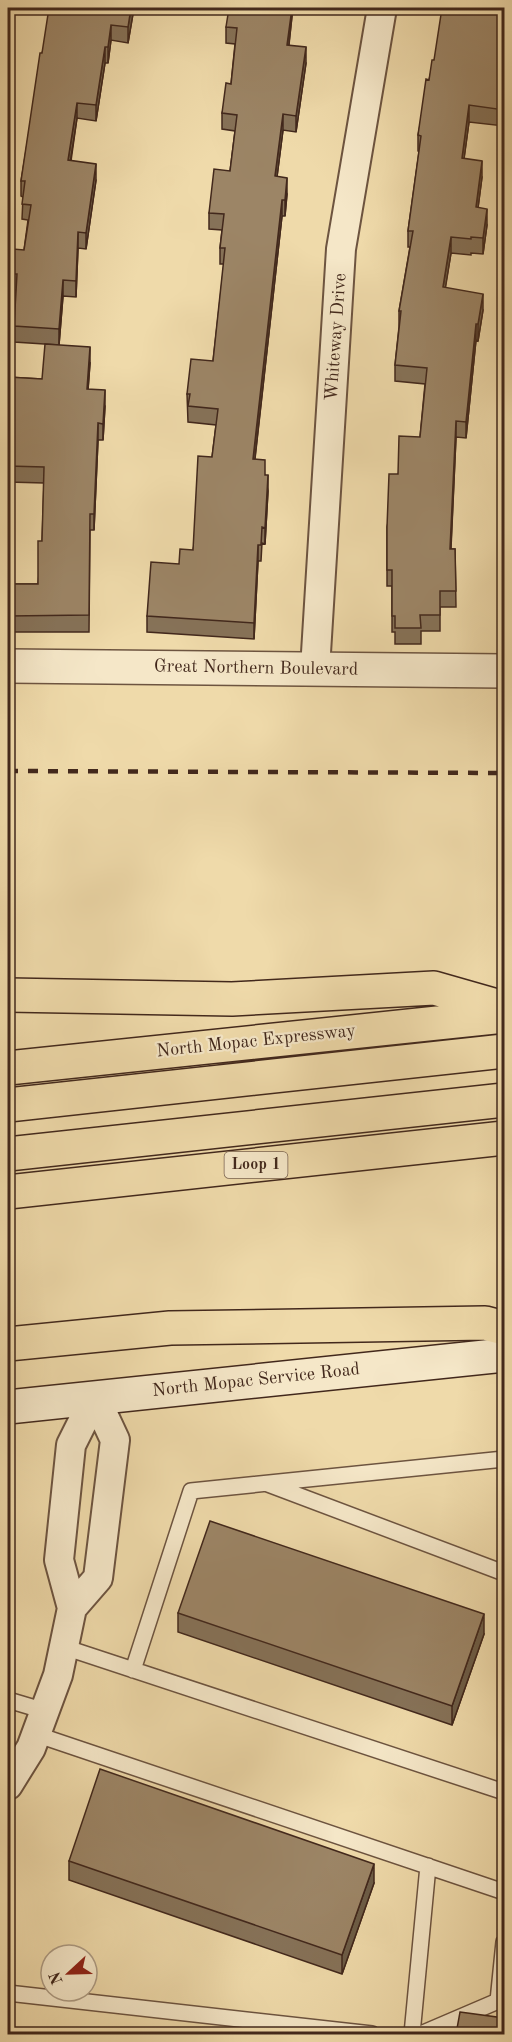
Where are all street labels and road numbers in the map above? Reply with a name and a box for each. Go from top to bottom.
street label: Whiteway Drive [323,272,349,402]
street label: Great Northern Boulevard [154,657,358,679]
street label: North Mopac Expressway [155,1022,357,1060]
road number: Loop 1 [224,1152,288,1178]
street label: North Mopac Service Road [151,1360,361,1400]

